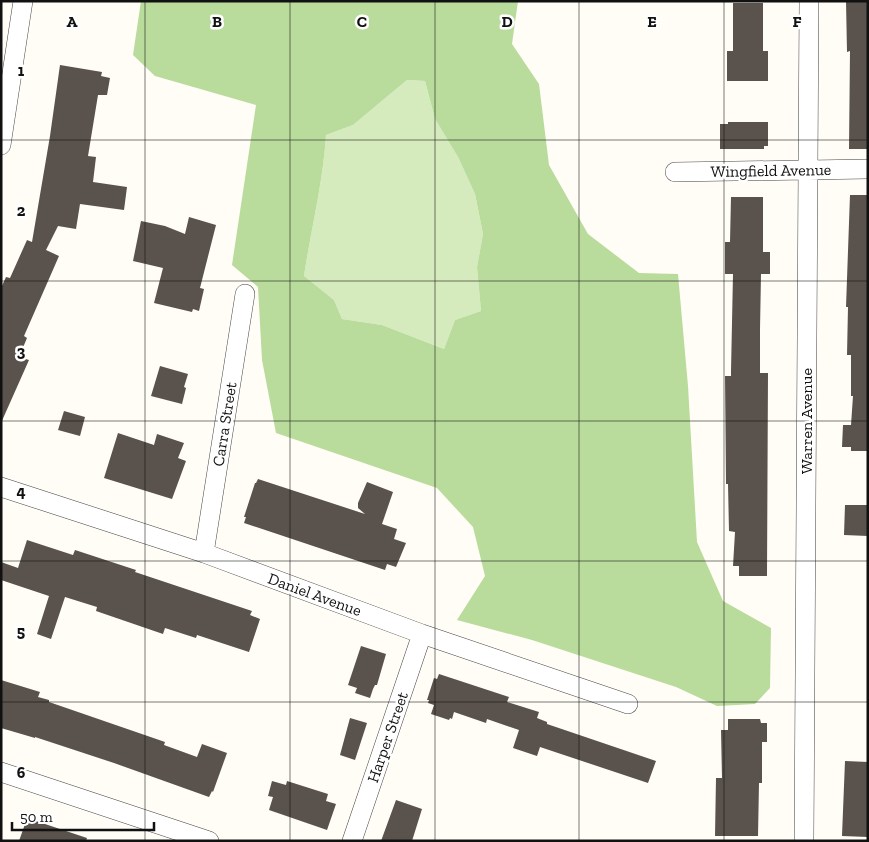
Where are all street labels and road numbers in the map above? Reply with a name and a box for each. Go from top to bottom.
street label: Wingfield Avenue [711,160,831,181]
street label: Warren Avenue [797,368,816,474]
street label: Carra Street [208,381,241,468]
street label: Daniel Avenue [265,569,364,620]
street label: Harper Street [363,689,412,785]

